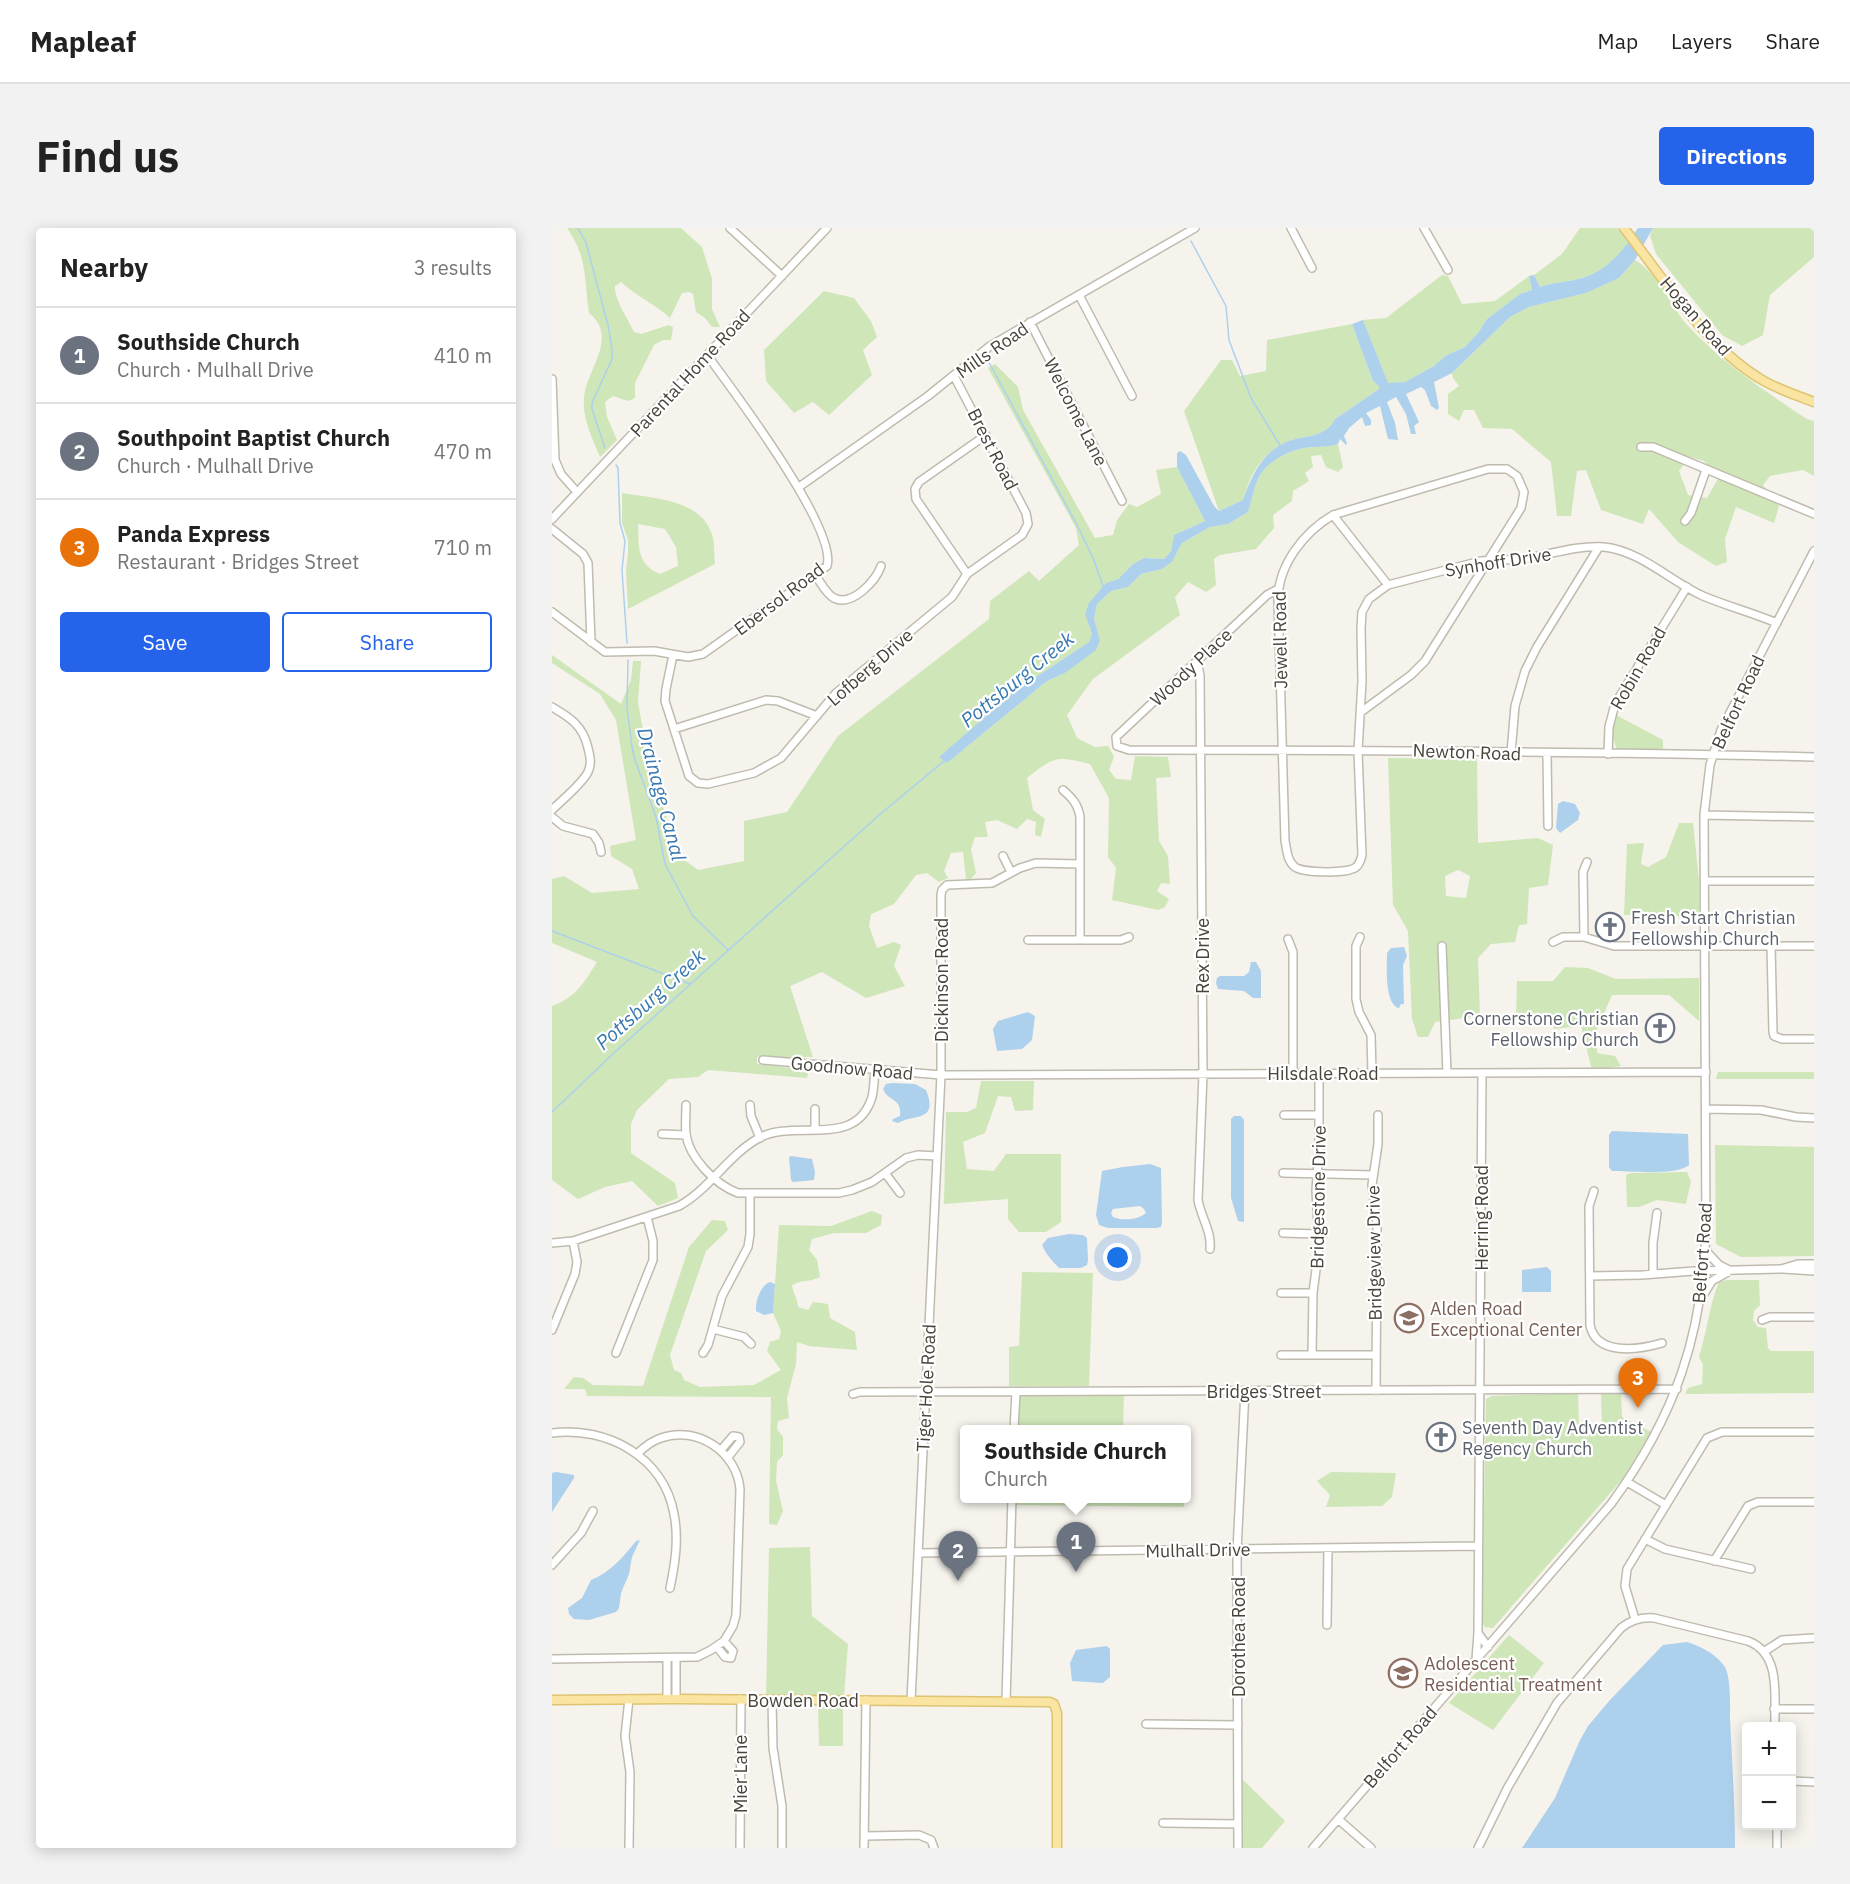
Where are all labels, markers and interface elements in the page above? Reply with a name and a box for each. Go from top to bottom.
text: Mapleaf [30,23,136,60]
text: Map [1598,27,1638,55]
text: Layers [1671,27,1733,55]
text: Share [1766,27,1820,55]
button: Directions [1659,127,1814,185]
text: Find us [36,129,179,184]
text: Nearby [60,250,148,284]
text: 3 results [414,254,492,281]
street label: Hogan Road [1655,272,1737,360]
street label: Parental Home Road [625,304,755,442]
street label: Mills Road [951,317,1033,383]
text: Southside Church [117,327,300,356]
text: 1 [74,342,86,369]
text: 410 m [434,342,492,369]
street label: Welcome Lane [1039,354,1113,470]
text: Church · Mulhall Drive [117,356,314,383]
street label: Brest Road [963,404,1023,494]
text: Southpoint Baptist Church [117,423,390,452]
text: 2 [74,438,86,465]
text: 470 m [434,438,492,465]
text: Church · Mulhall Drive [117,452,314,479]
text: Panda Express [117,519,270,548]
text: 3 [74,534,86,561]
text: 710 m [434,534,492,561]
street label: Synhoff Drive [1443,542,1553,582]
text: Restaurant · Bridges Street [117,548,359,575]
street label: Ebersol Road [729,558,829,640]
street label: Jewell Road [1268,591,1292,689]
button: Save [60,612,270,672]
button: Share [282,612,492,672]
street label: Robin Road [1605,622,1671,714]
street label: Lofberg Drive [822,623,918,711]
street label: Woody Place [1145,623,1237,711]
water label: Pottsburg Creek [955,624,1080,733]
street label: Belfort Road [1706,651,1770,753]
water label: Drainage Canal [631,724,693,864]
street label: Newton Road [1412,739,1522,765]
place label: Fresh Start Christian Fellowship Church [1631,906,1796,950]
church icon: Fresh Start Christian Fellowship Church [1594,911,1626,943]
street label: Dickinson Road [930,918,953,1042]
street label: Rex Drive [1191,918,1214,994]
water label: Pottsburg Creek [589,942,711,1056]
place label: Cornerstone Christian Fellowship Church [1463,1007,1639,1051]
church icon: Cornerstone Christian Fellowship Church [1644,1012,1676,1044]
street label: Goodnow Road [790,1051,914,1085]
street label: Hilsdale Road [1267,1062,1379,1085]
street label: Bridgestone Drive [1305,1125,1331,1269]
street label: Herring Road [1470,1165,1493,1271]
street label: Bridgeview Drive [1361,1185,1387,1321]
street label: Belfort Road [1687,1202,1717,1304]
your location [1103,1243,1132,1272]
place label: Alden Road Exceptional Center [1430,1297,1583,1341]
school or university icon: Alden Road Exceptional Center [1393,1302,1425,1334]
street label: Tiger Hole Road [911,1323,941,1453]
pin: 3 [1618,1358,1658,1408]
street label: Bridges Street [1207,1380,1321,1403]
place label: Seventh Day Adventist Regency Church [1462,1416,1643,1460]
church icon: Seventh Day Adventist Regency Church [1425,1421,1457,1453]
popup [960,1425,1191,1503]
text: Southside Church [984,1436,1167,1465]
text: Church [984,1465,1048,1492]
pin: 1 [1056,1522,1096,1572]
pin: 2 [938,1532,978,1581]
street label: Mulhall Drive [1145,1538,1251,1562]
street label: Dorothea Road [1227,1577,1250,1697]
place label: Adolescent Residential Treatment [1424,1652,1602,1696]
school or university icon: Adolescent Residential Treatment [1387,1657,1419,1689]
street label: Bowden Road [747,1689,859,1712]
street label: Belfort Road [1358,1701,1442,1793]
map controls [1742,1722,1796,1830]
button: + [1742,1722,1796,1776]
street label: Mier Lane [729,1735,752,1813]
button: − [1742,1776,1796,1830]

